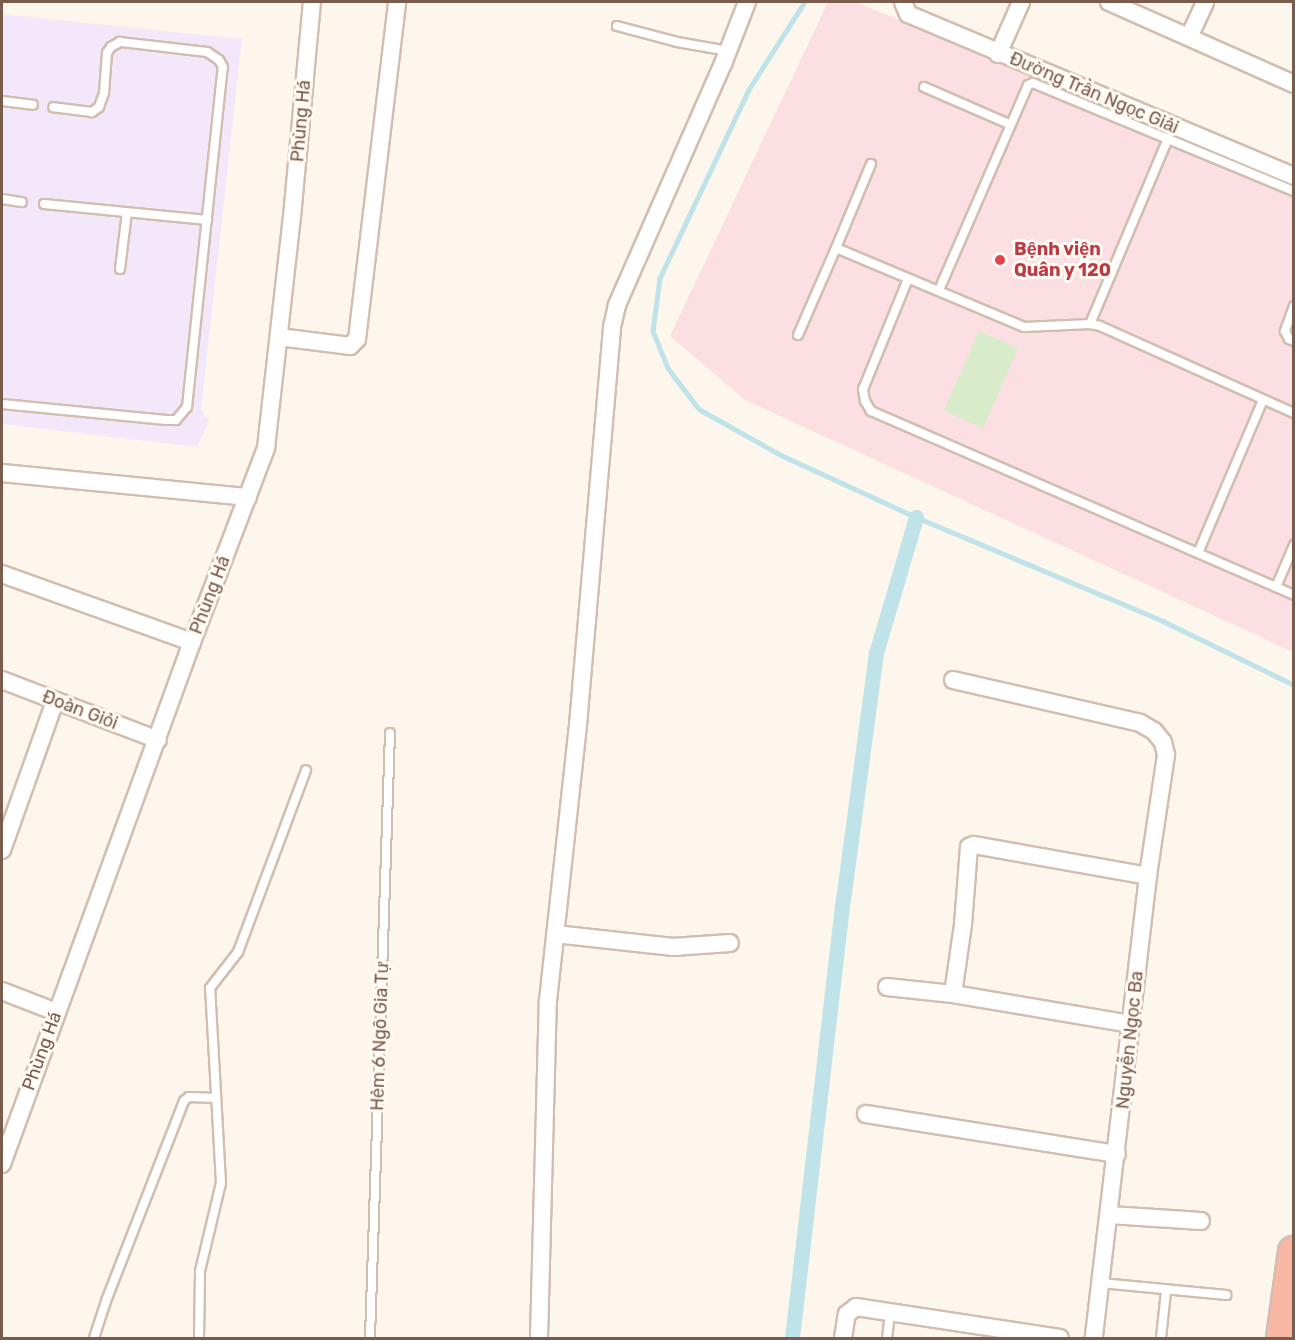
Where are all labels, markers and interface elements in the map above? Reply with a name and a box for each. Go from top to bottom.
street label: Đường Trần Ngọc Giải [1006,48,1182,138]
street label: Phùng Há [287,79,315,163]
place label: Bệnh viện Quân y 120 [1014,239,1112,282]
marker: Bệnh viện Quân y 120 [991,251,1009,269]
street label: Phùng Há [185,553,235,637]
street label: Đoàn Giỏi [39,686,121,734]
street label: Hẻm 6 Ngô Gia Tự [367,961,393,1111]
street label: Nguyễn Ngọc Ba [1112,970,1148,1110]
street label: Phùng Há [18,1009,66,1093]

